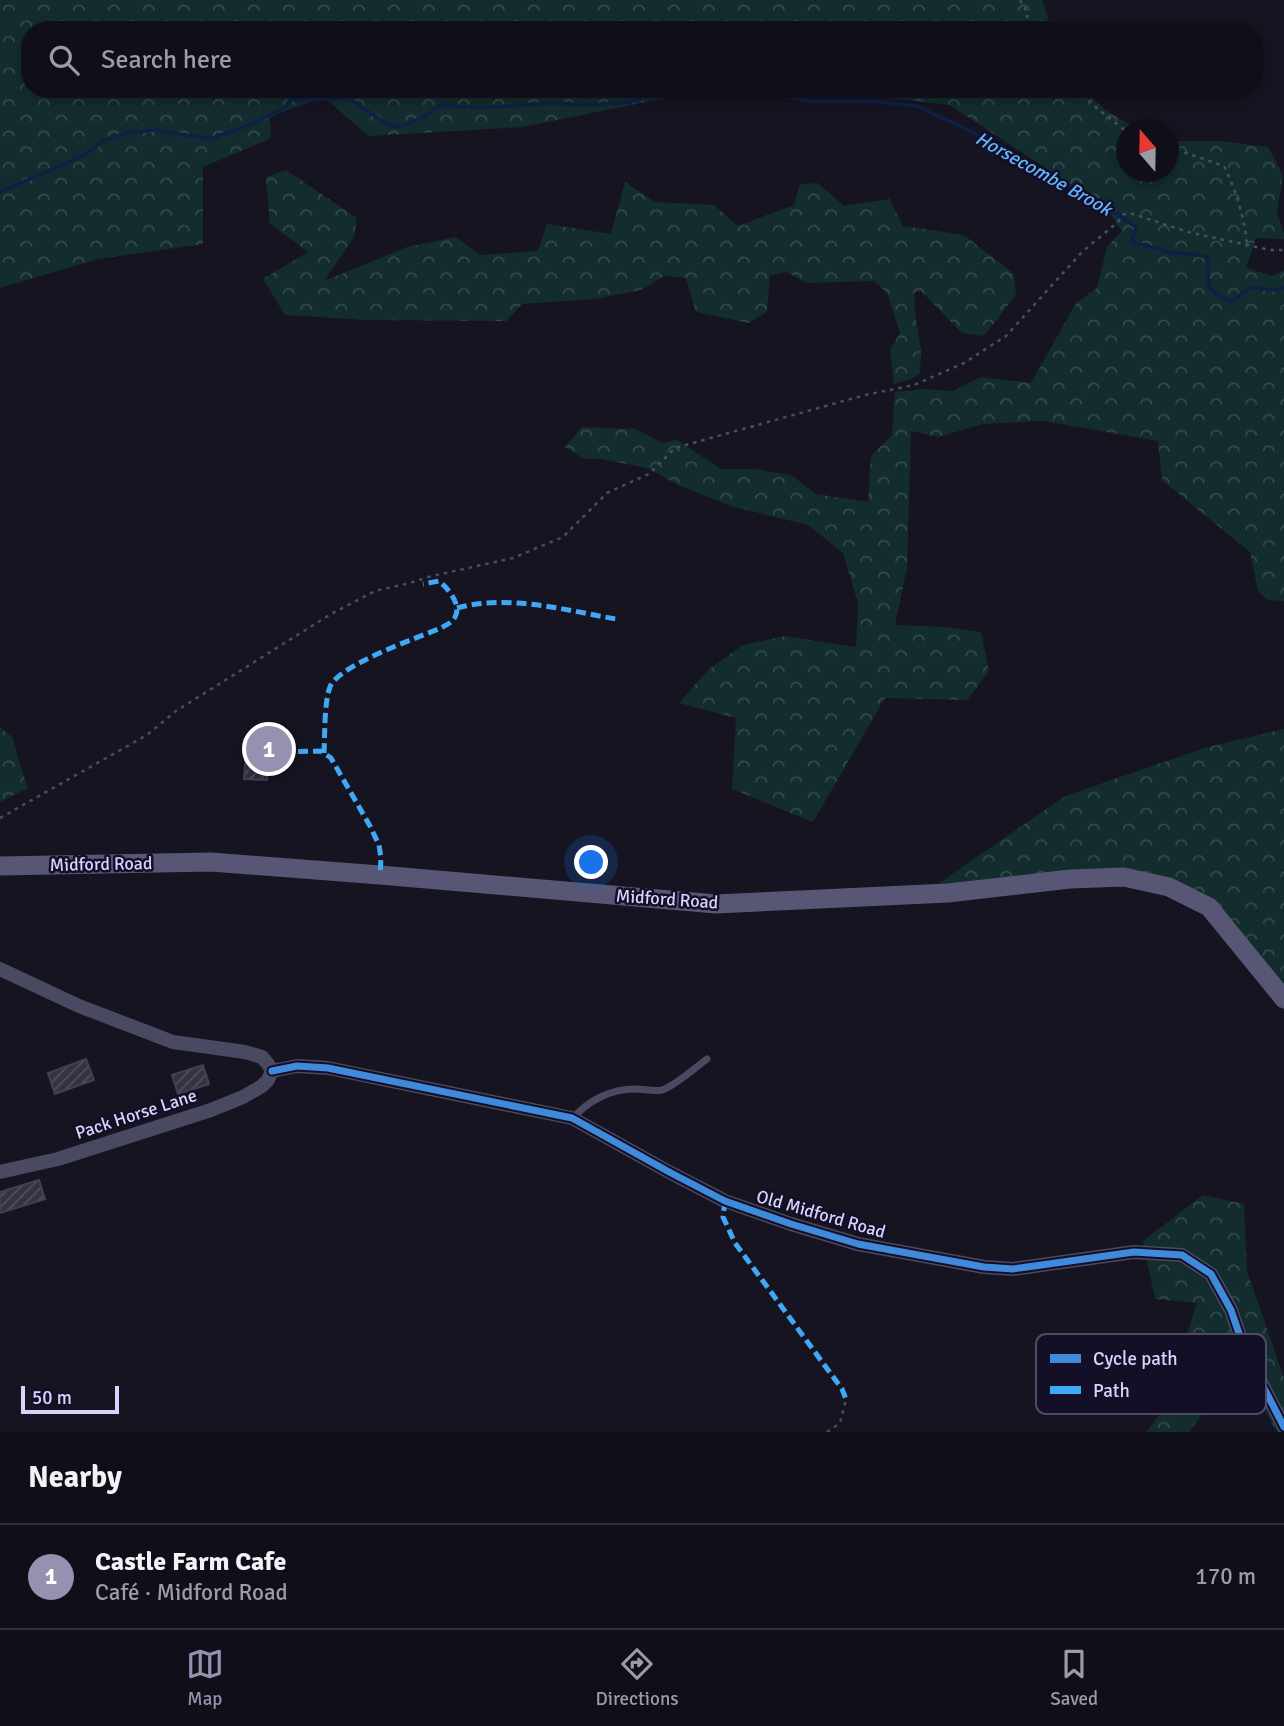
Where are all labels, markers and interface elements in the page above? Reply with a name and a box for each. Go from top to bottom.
search box [21,21,1263,98]
icon: search [45,41,83,79]
text: Search here [101,44,232,76]
north arrow [1116,119,1179,182]
water label: Horsecombe Brook [971,126,1117,222]
pin: 1 [246,723,292,775]
your location [574,845,608,879]
street label: Midford Road [49,852,153,876]
street label: Midford Road [615,884,719,914]
street label: Pack Horse Lane [72,1084,200,1144]
street label: Old Midford Road [754,1185,888,1243]
legend [1036,1334,1266,1414]
text: Cycle path [1093,1347,1178,1371]
text: Path [1093,1379,1130,1403]
scale bar [21,1383,119,1415]
text: 50 m [32,1386,72,1410]
text: Nearby [28,1459,122,1496]
text: Castle Farm Cafe [95,1546,287,1578]
text: 1 [45,1562,57,1591]
text: 170 m [1195,1562,1256,1591]
text: Café · Midford Road [95,1578,288,1607]
tab: Map [186,1645,224,1711]
tab: Directions [596,1645,679,1711]
tab: Saved [1050,1645,1098,1711]

